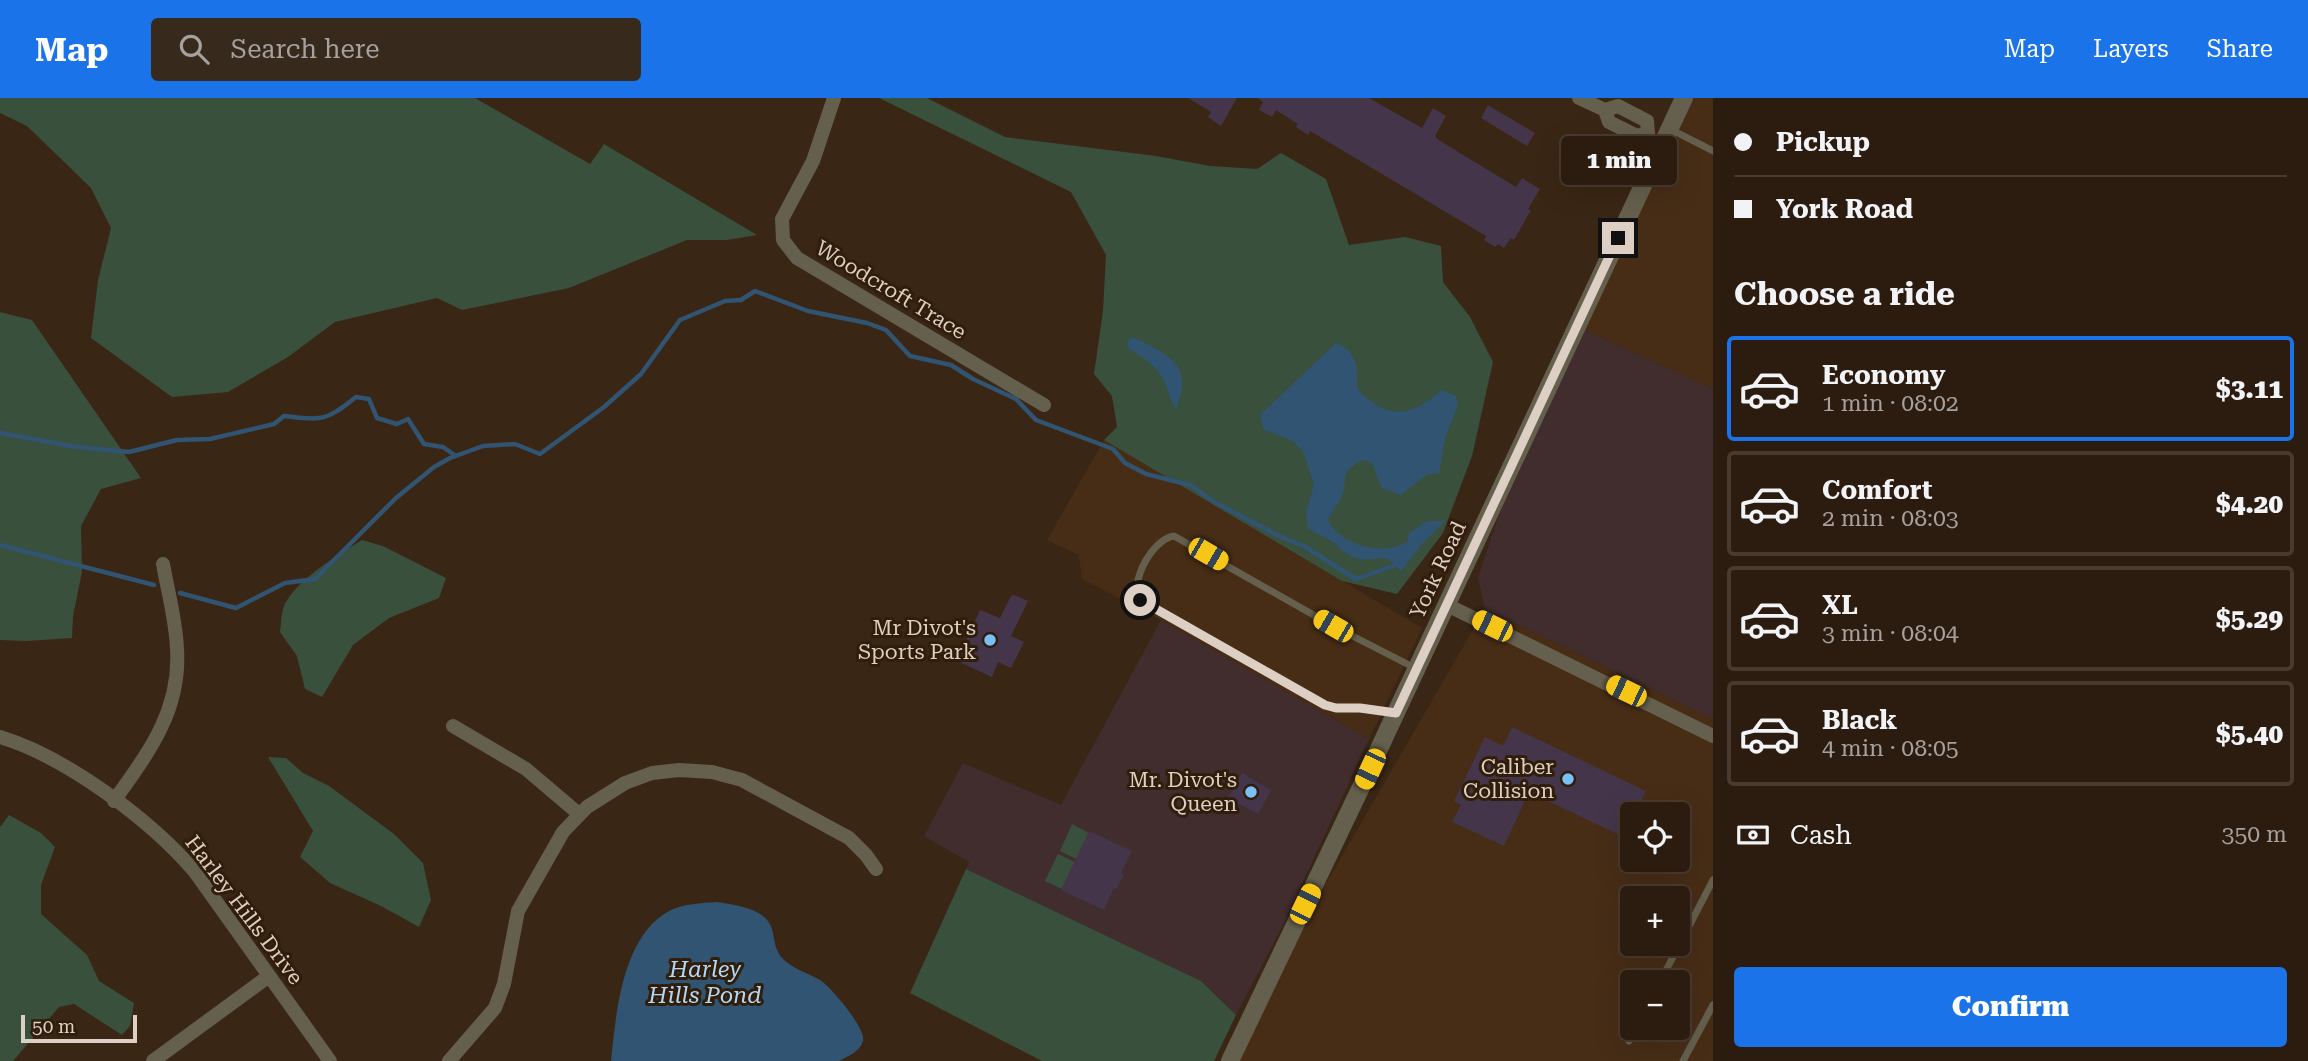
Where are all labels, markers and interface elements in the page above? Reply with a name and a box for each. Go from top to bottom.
search box [151,18,641,81]
text: Map [35,30,109,69]
icon: search [175,30,213,68]
text: Search here [231,34,380,64]
text: Map [2004,35,2055,63]
text: Layers [2093,35,2169,63]
text: Share [2207,35,2273,63]
text: Pickup [1776,127,1870,157]
callout: 1 min [1560,136,1676,186]
text: 1 min [1587,147,1651,174]
text: York Road [1776,194,1913,224]
route end [1602,222,1634,254]
street label: Woodcroft Trace [812,236,970,344]
text: Choose a ride [1734,275,1955,313]
icon: car [1738,357,1801,420]
text: Economy [1822,360,1945,390]
text: $3.11 [2216,374,2283,404]
text: 1 min · 08:02 [1822,390,1959,417]
icon: car [1738,472,1801,535]
text: Comfort [1822,475,1932,505]
text: $4.20 [2216,489,2283,519]
text: 2 min · 08:03 [1822,505,1959,532]
street label: York Road [1405,517,1471,622]
car [1185,534,1232,574]
route start [1124,584,1156,616]
icon: car [1738,587,1801,650]
text: XL [1822,590,1858,620]
text: $5.29 [2216,604,2283,634]
car [1310,606,1357,646]
car [1469,607,1516,645]
place label: Mr Divot's Sports Park [858,616,976,664]
text: 3 min · 08:04 [1822,620,1959,647]
marker: Mr Divot's Sports Park [982,632,998,648]
car [1603,672,1650,710]
icon: car [1738,702,1801,765]
text: Black [1822,705,1897,735]
text: $5.40 [2216,719,2283,749]
text: 4 min · 08:05 [1822,735,1959,762]
car [1352,746,1389,792]
place label: Caliber Collision [1463,755,1554,803]
place label: Mr. Divot's Queen [1129,768,1237,816]
marker: Caliber Collision [1560,771,1576,787]
marker: Mr. Divot's Queen [1243,784,1259,800]
map controls [1620,802,1690,1040]
button: locate [1620,802,1690,872]
icon: cash [1734,816,1772,854]
text: Cash [1790,820,1852,850]
text: 350 m [2222,821,2287,848]
street label: Harley Hills Drive [180,831,308,989]
car [1287,881,1324,927]
button: + [1620,886,1690,956]
water label: Harley Hills Pond [647,956,762,1009]
button: Confirm [1734,967,2287,1047]
button: − [1620,970,1690,1040]
scale bar [21,1012,136,1044]
text: 50 m [32,1015,75,1038]

